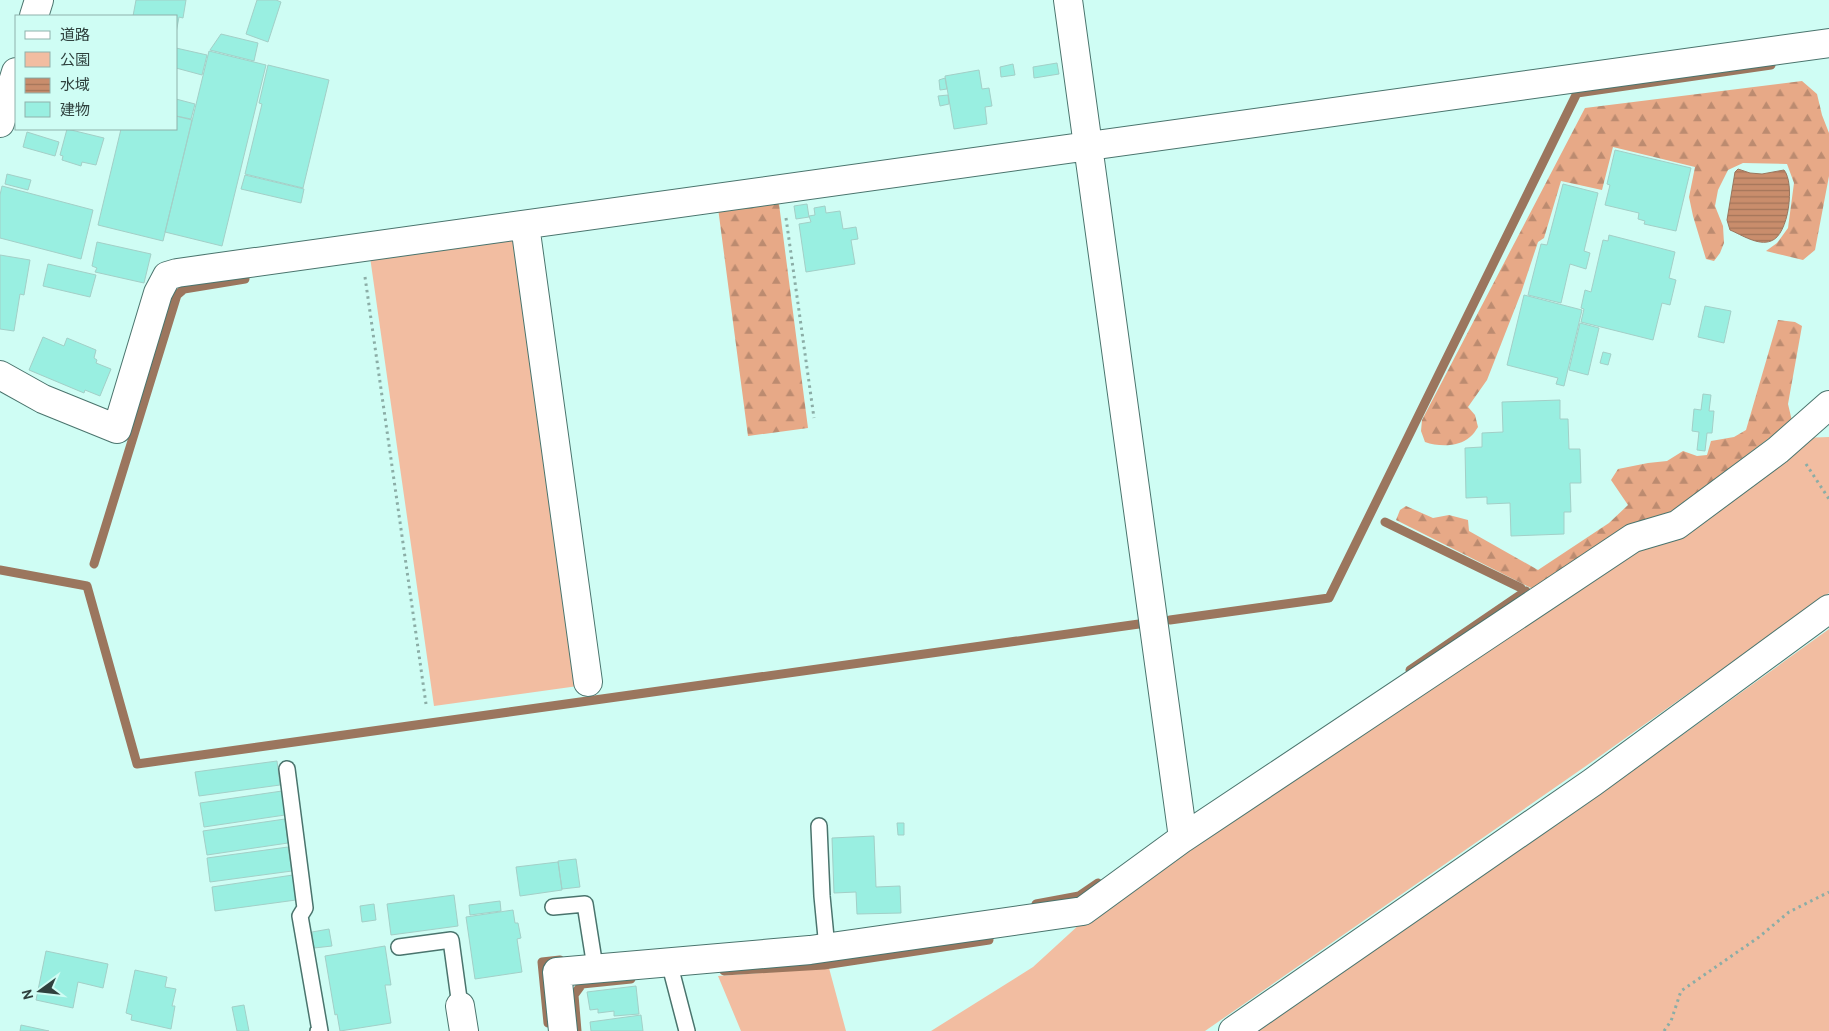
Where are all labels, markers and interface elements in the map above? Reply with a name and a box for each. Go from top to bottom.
legend [15,15,178,130]
text: 道路 [60,27,90,46]
text: 公園 [60,52,90,71]
text: 水域 [60,77,90,96]
text: 建物 [60,102,90,121]
north arrow [15,966,65,1016]
text: N [19,987,38,1001]

